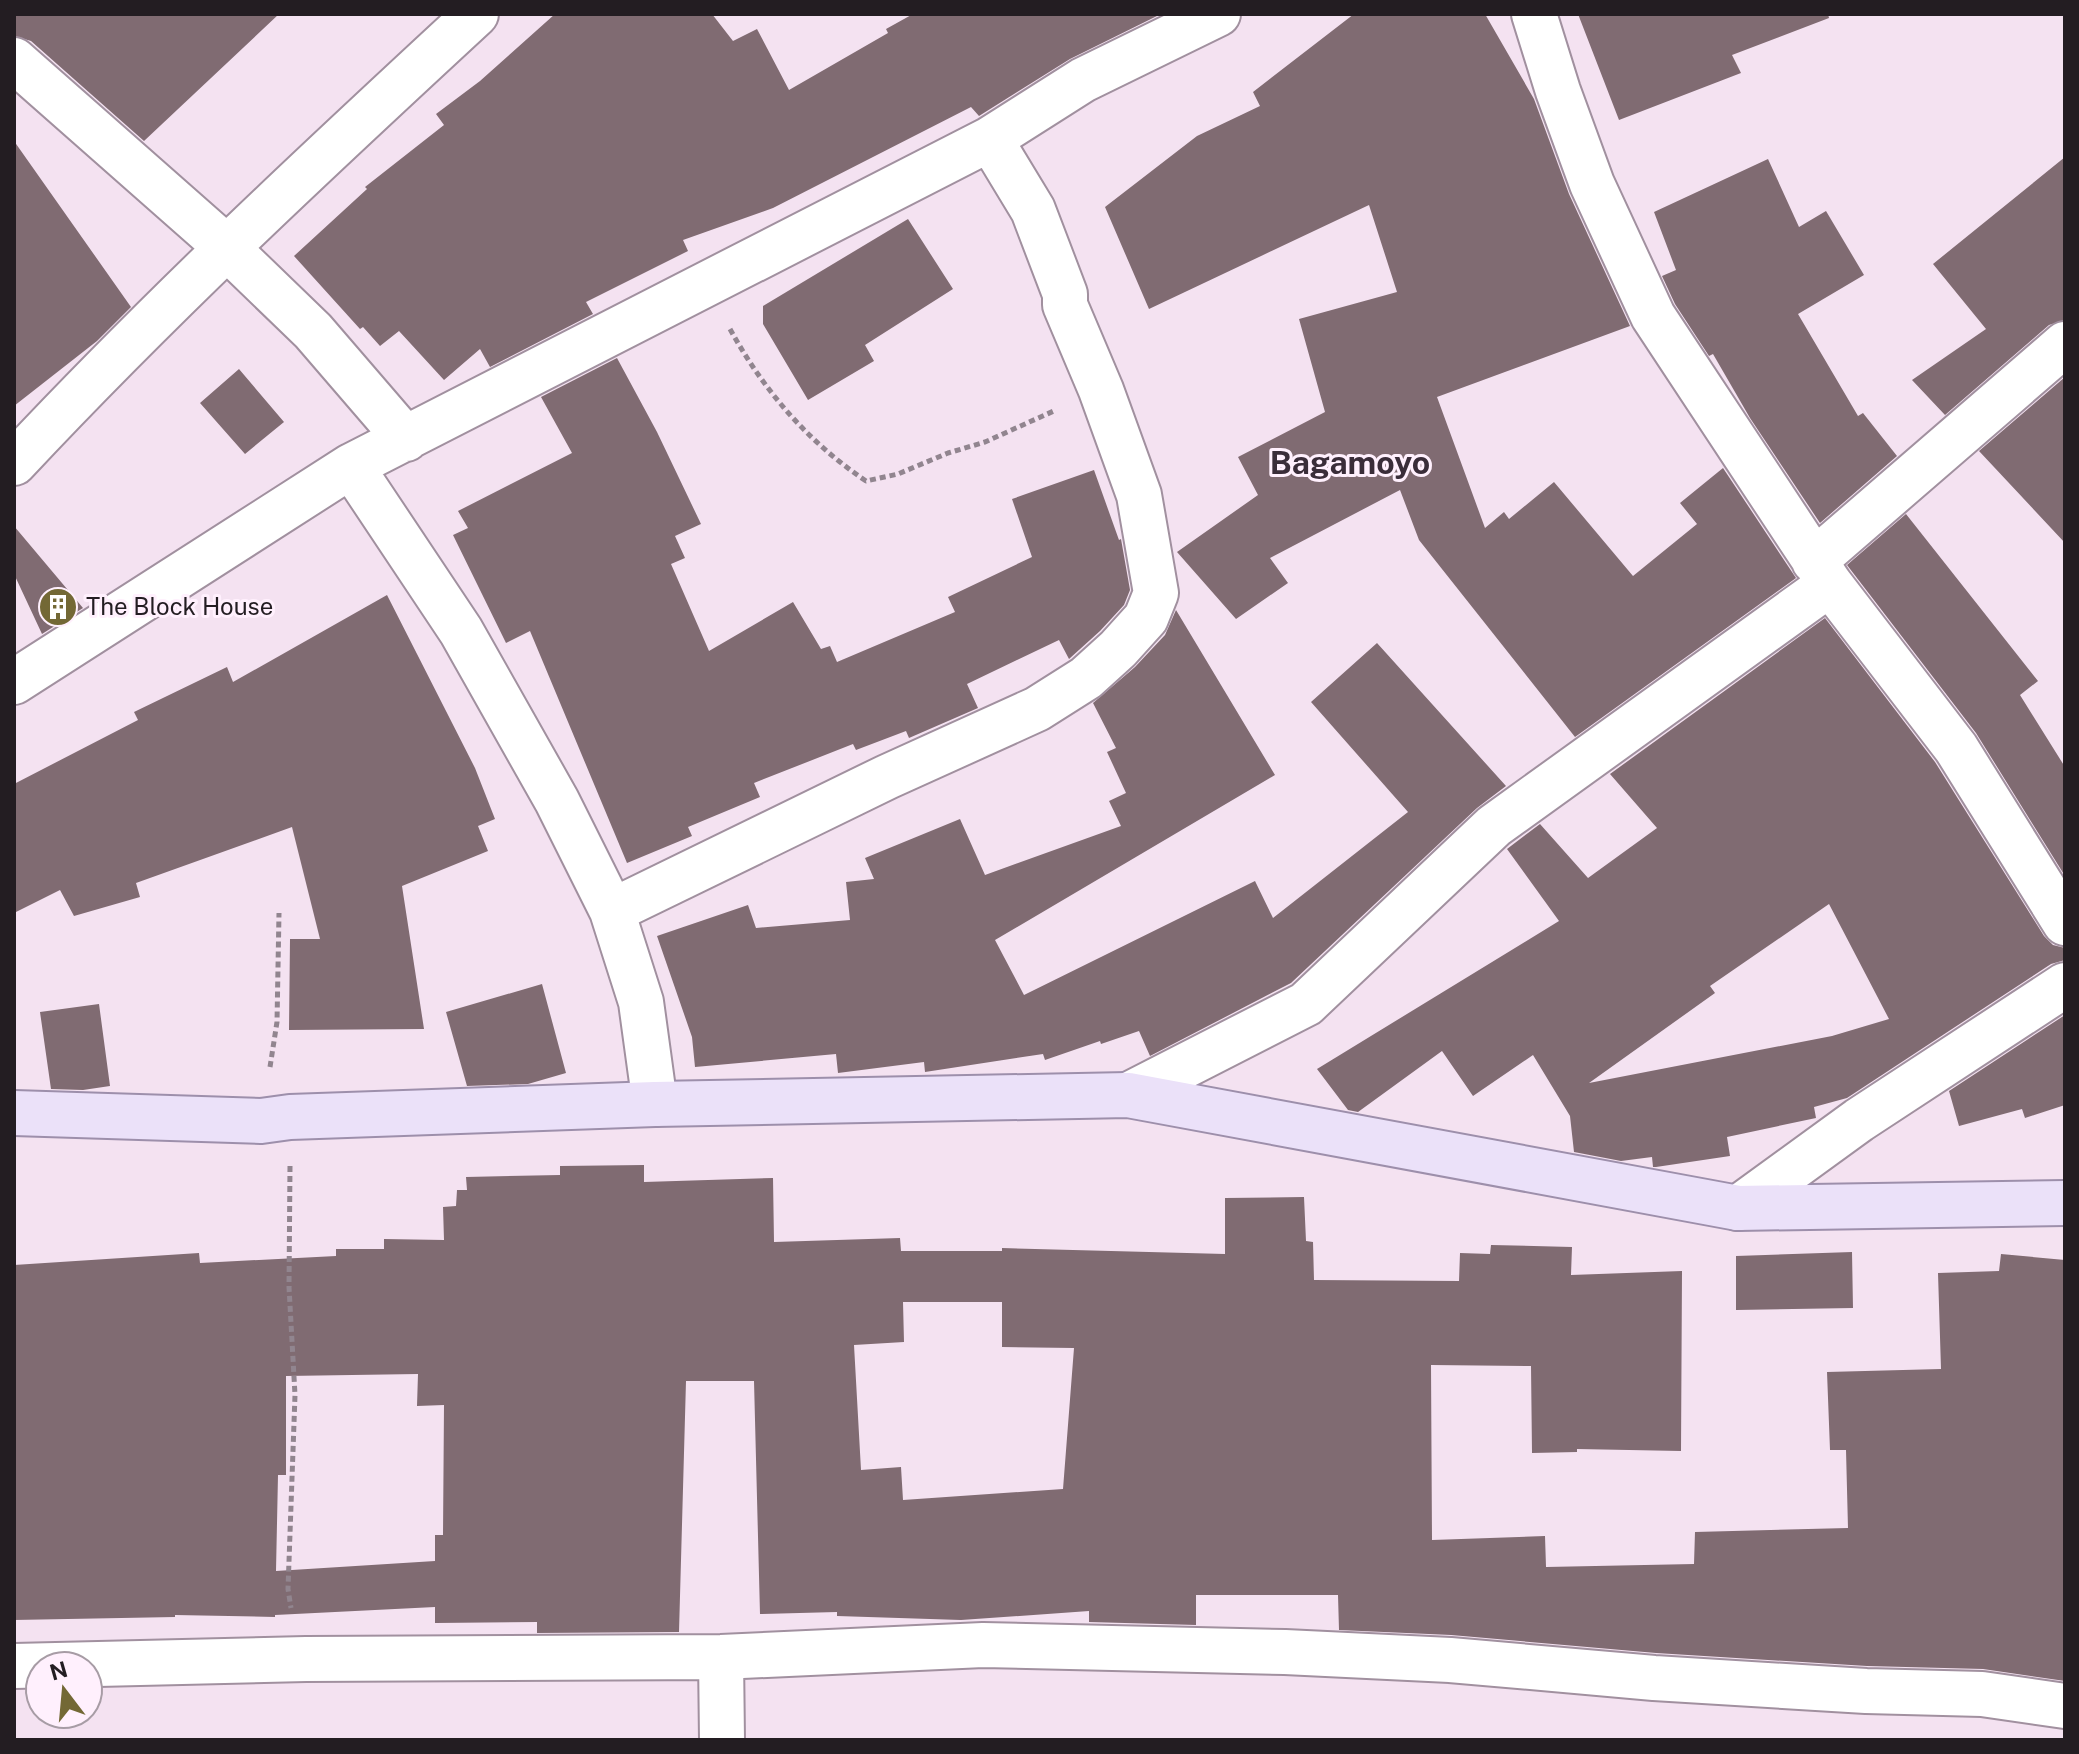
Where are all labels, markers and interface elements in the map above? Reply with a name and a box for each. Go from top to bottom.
district label: Bagamoyo [1270,444,1430,481]
building icon: The Block House [37,586,79,628]
place label: The Block House [86,592,273,620]
north arrow [24,1650,104,1730]
text: N [47,1656,70,1686]

